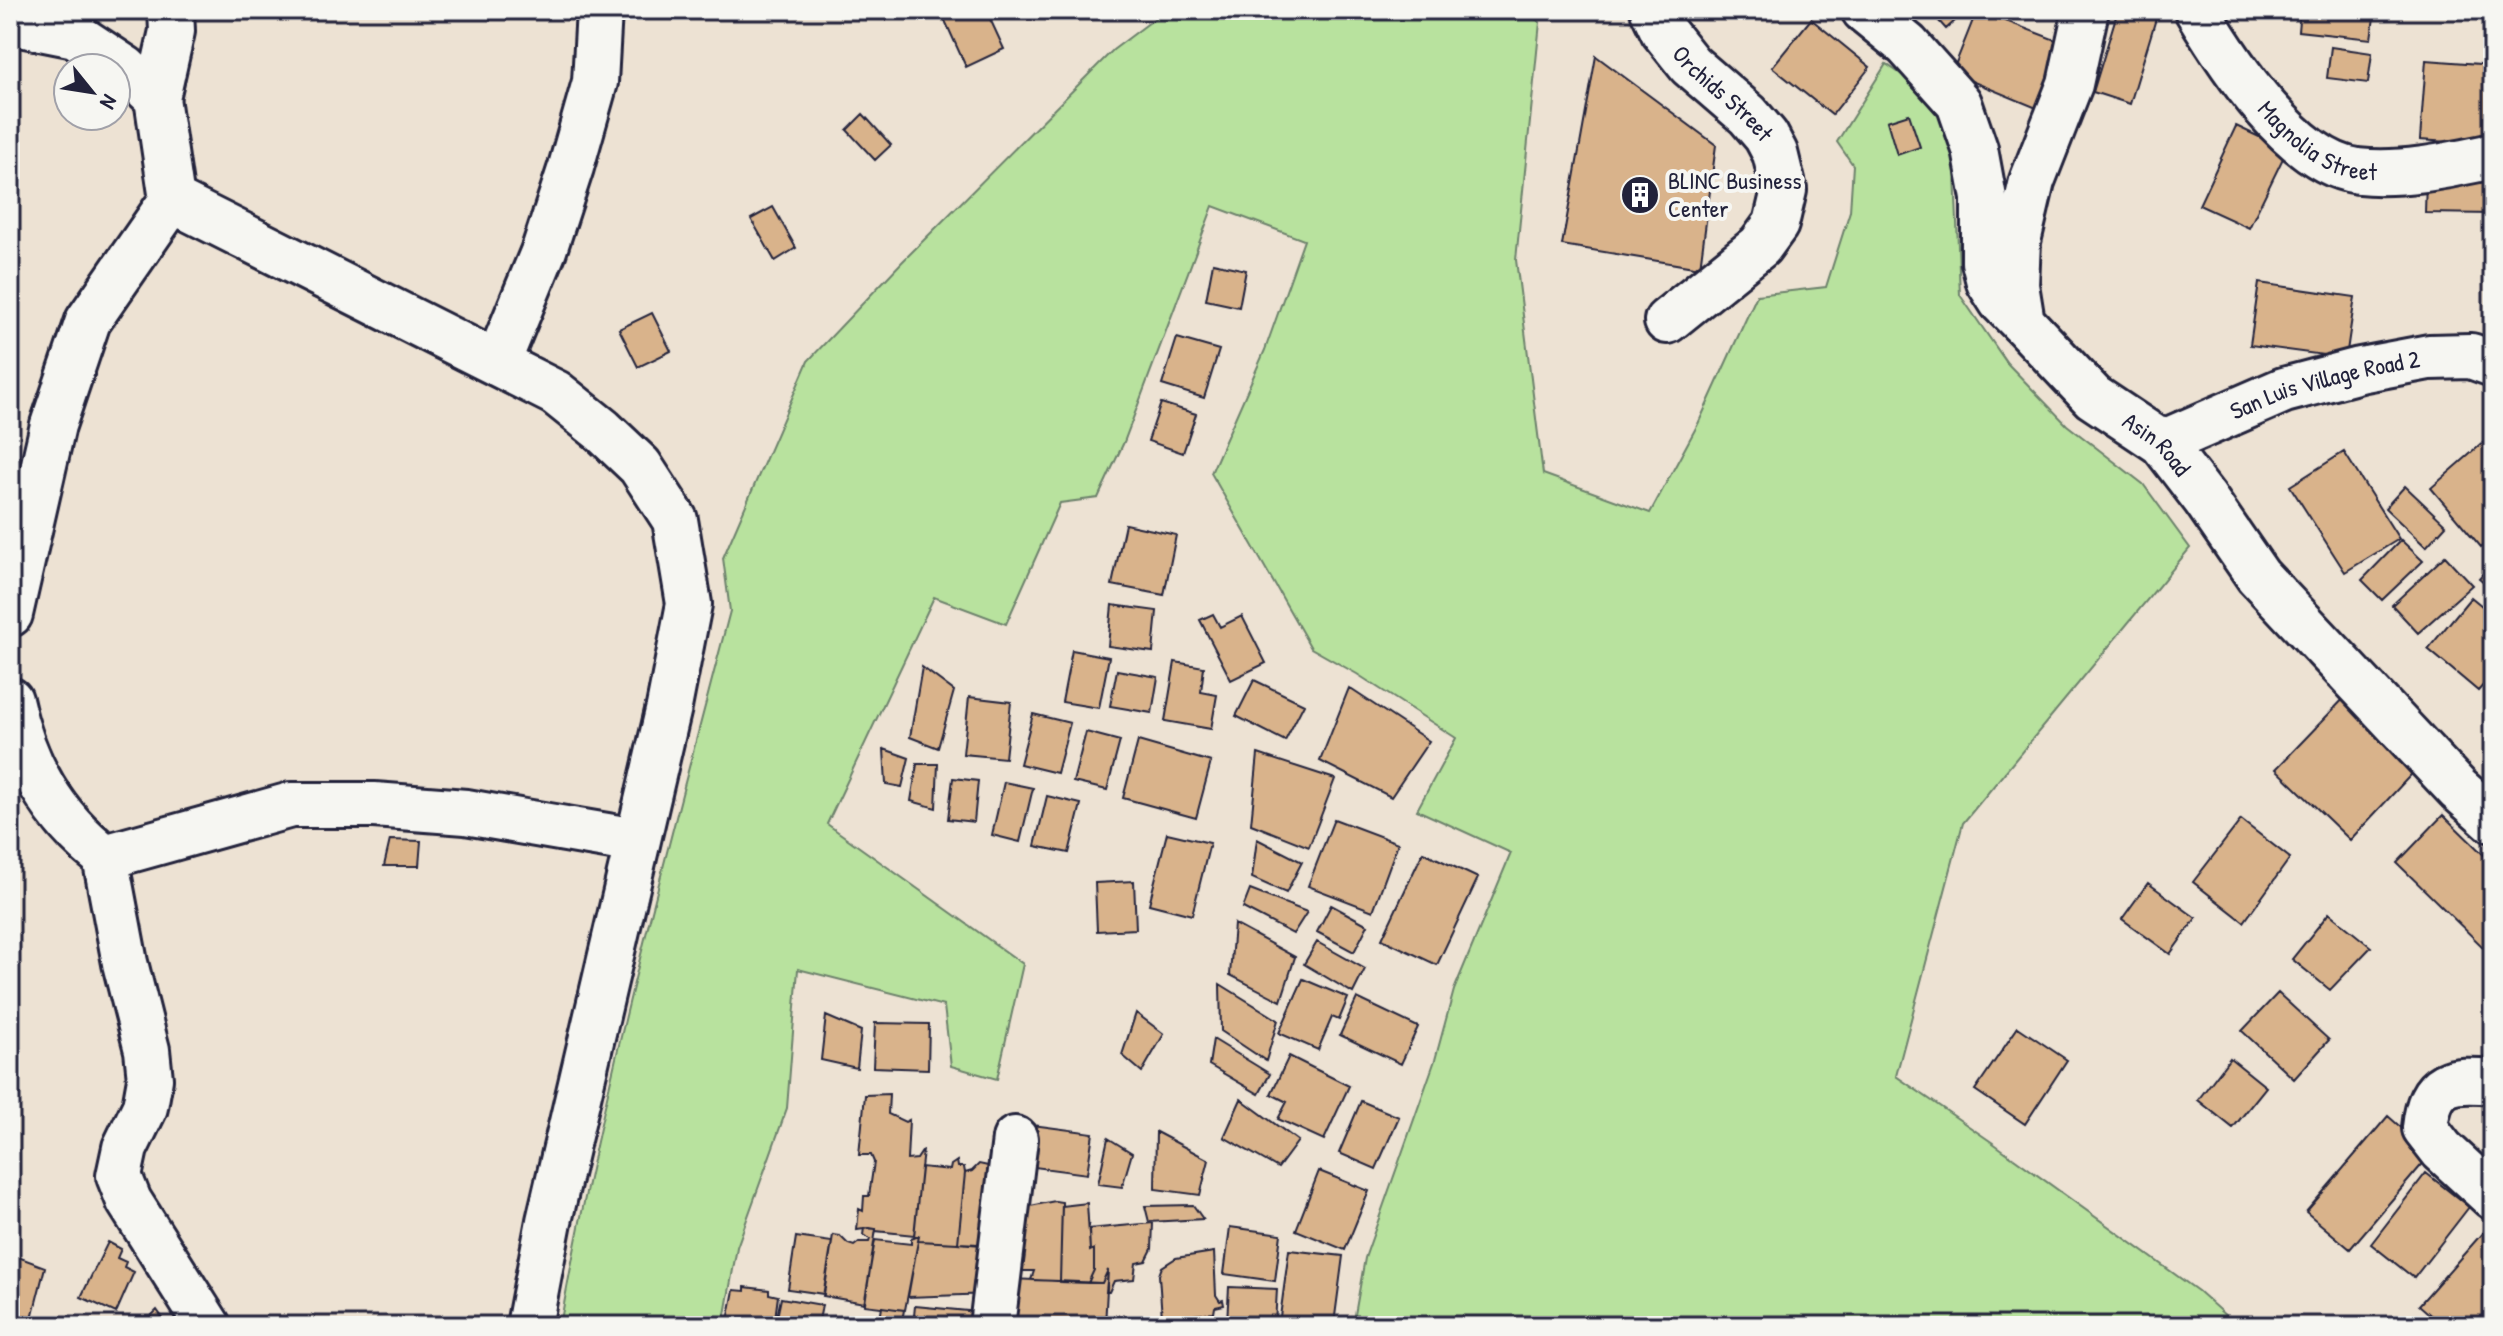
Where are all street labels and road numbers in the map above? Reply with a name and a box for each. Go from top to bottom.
street label: Orchids Street [1666,38,1781,148]
street label: Magnolia Street [2251,93,2378,187]
street label: San Luis Village Road 2 [2225,342,2422,427]
street label: Asin Road [2117,404,2199,482]

